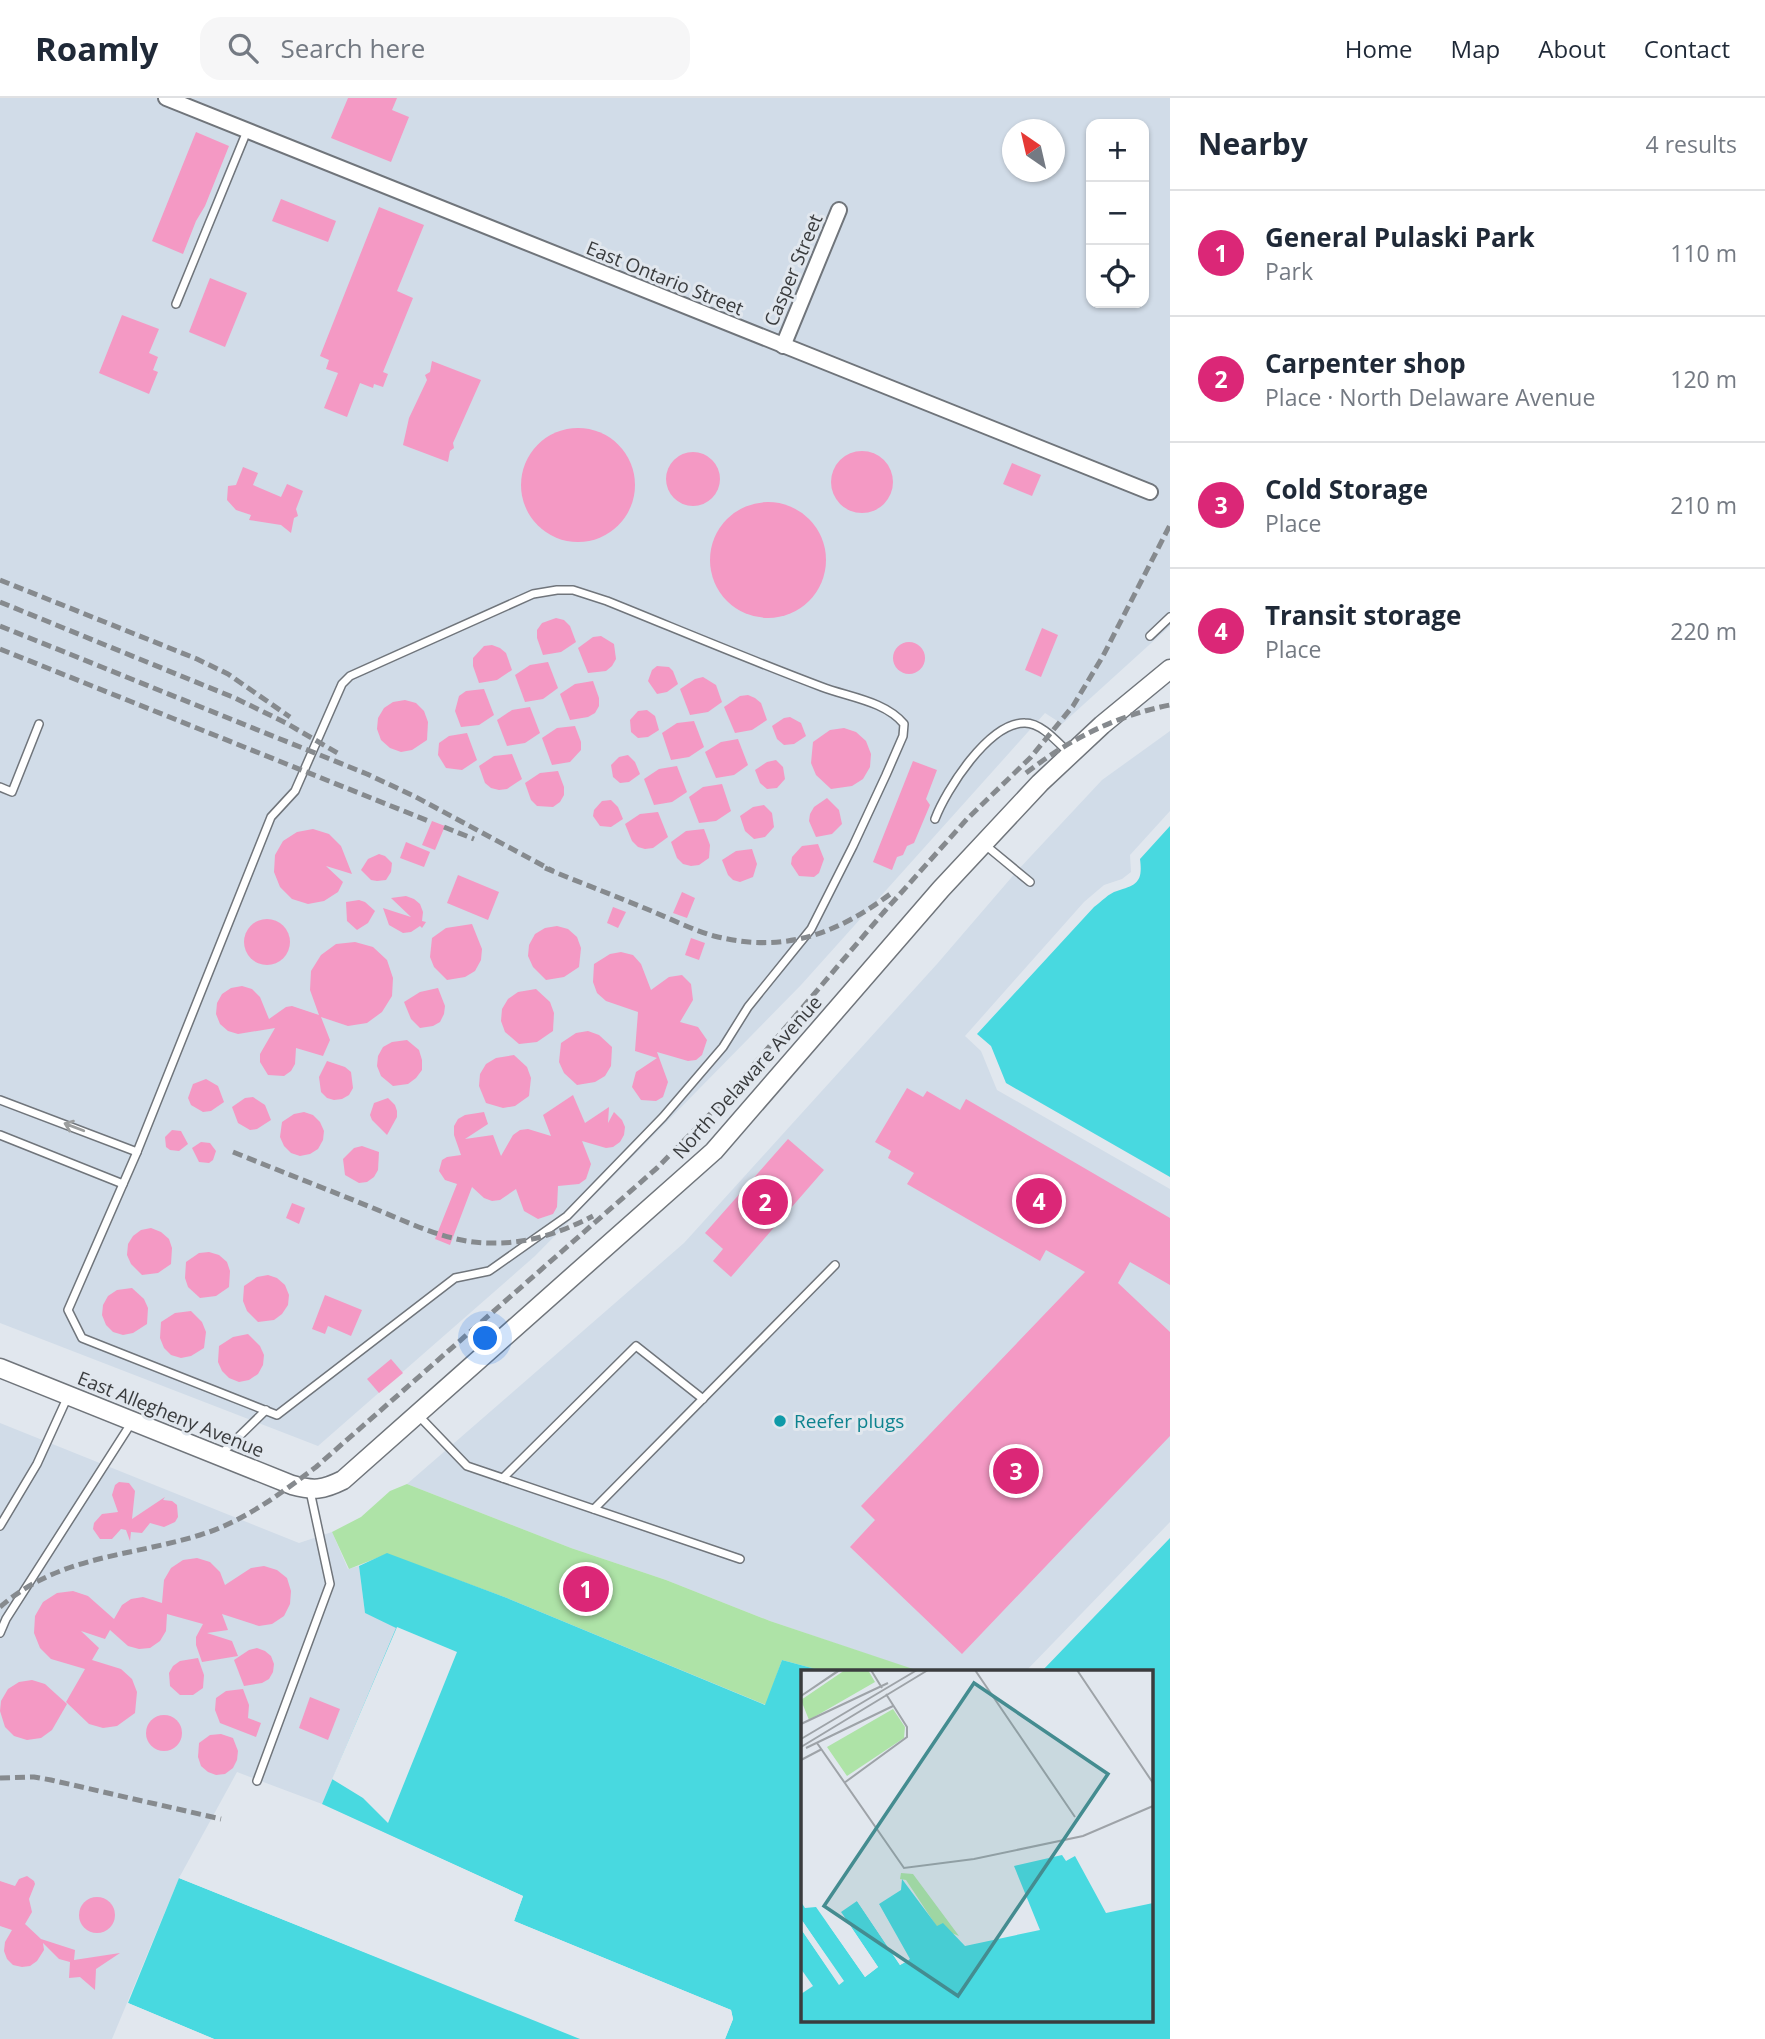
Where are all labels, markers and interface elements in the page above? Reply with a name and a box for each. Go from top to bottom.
search box [200,17,690,80]
text: Roamly [35,26,158,71]
icon: search [224,29,262,67]
text: Search here [280,30,425,66]
text: Home [1345,32,1413,65]
text: Map [1451,32,1500,65]
text: About [1538,32,1606,65]
text: Contact [1644,32,1730,65]
north arrow [1002,119,1065,182]
map controls [1086,119,1149,308]
button: + [1086,119,1149,182]
text: Nearby [1198,123,1308,164]
text: 4 results [1646,128,1737,160]
button: − [1086,182,1149,245]
street label: Casper Street [758,210,828,330]
text: General Pulaski Park [1265,219,1535,255]
street label: East Ontario Street [582,235,748,322]
text: 1 [1214,237,1228,269]
text: 110 m [1670,237,1737,269]
button: locate [1086,245,1149,308]
text: Park [1265,255,1313,287]
text: Carpenter shop [1265,345,1466,381]
text: 2 [1214,363,1228,395]
text: 120 m [1670,363,1737,395]
text: Place · North Delaware Avenue [1265,381,1595,413]
text: Cold Storage [1265,471,1428,507]
text: 3 [1214,489,1228,521]
text: 210 m [1670,489,1737,521]
text: Place [1265,507,1321,539]
text: Transit storage [1265,597,1461,633]
text: 4 [1214,615,1228,647]
text: 220 m [1670,615,1737,647]
text: Place [1265,633,1321,665]
street label: North Delaware Avenue [667,990,827,1164]
one-way arrow [63,1120,85,1133]
pin: 4 [1016,1175,1062,1227]
pin: 2 [742,1176,788,1228]
your location [468,1321,502,1355]
street label: East Allegheny Avenue [74,1365,268,1463]
place label: Reefer plugs [794,1408,904,1434]
marker: Reefer plugs [772,1413,788,1429]
pin: 3 [993,1445,1039,1497]
pin: 1 [563,1563,609,1615]
inset map [801,1670,1152,2022]

